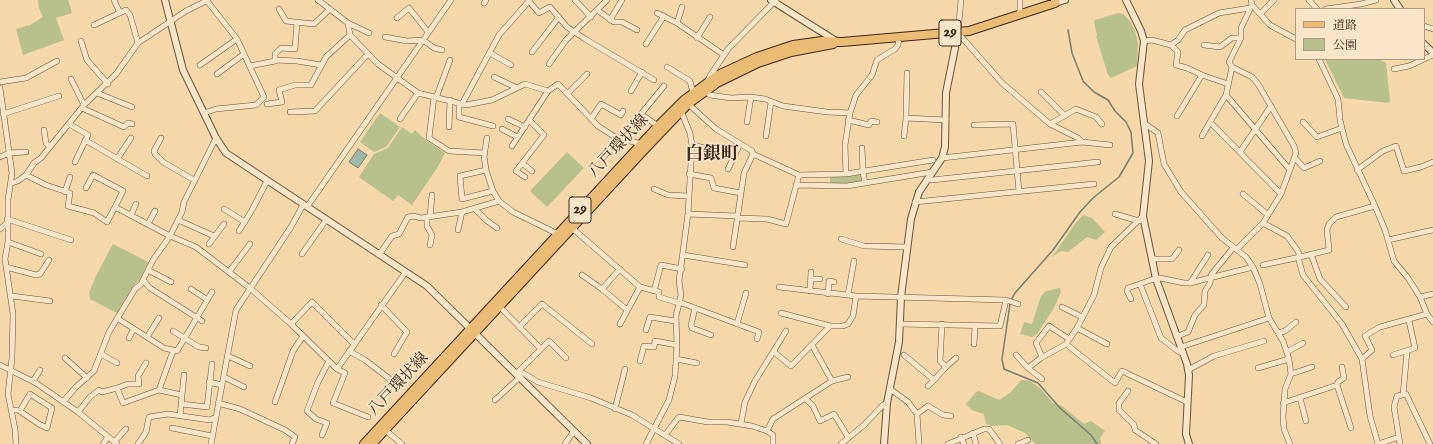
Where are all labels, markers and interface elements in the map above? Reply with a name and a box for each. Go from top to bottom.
legend [1295,8,1425,60]
text: 道路 [1333,18,1357,33]
road number: 29 [939,20,961,46]
text: 公園 [1333,38,1357,53]
street label: 八戸環状線 [585,111,653,183]
district label: 白銀町 [685,144,739,166]
road number: 29 [569,197,591,223]
street label: 八戸環状線 [365,349,433,421]

